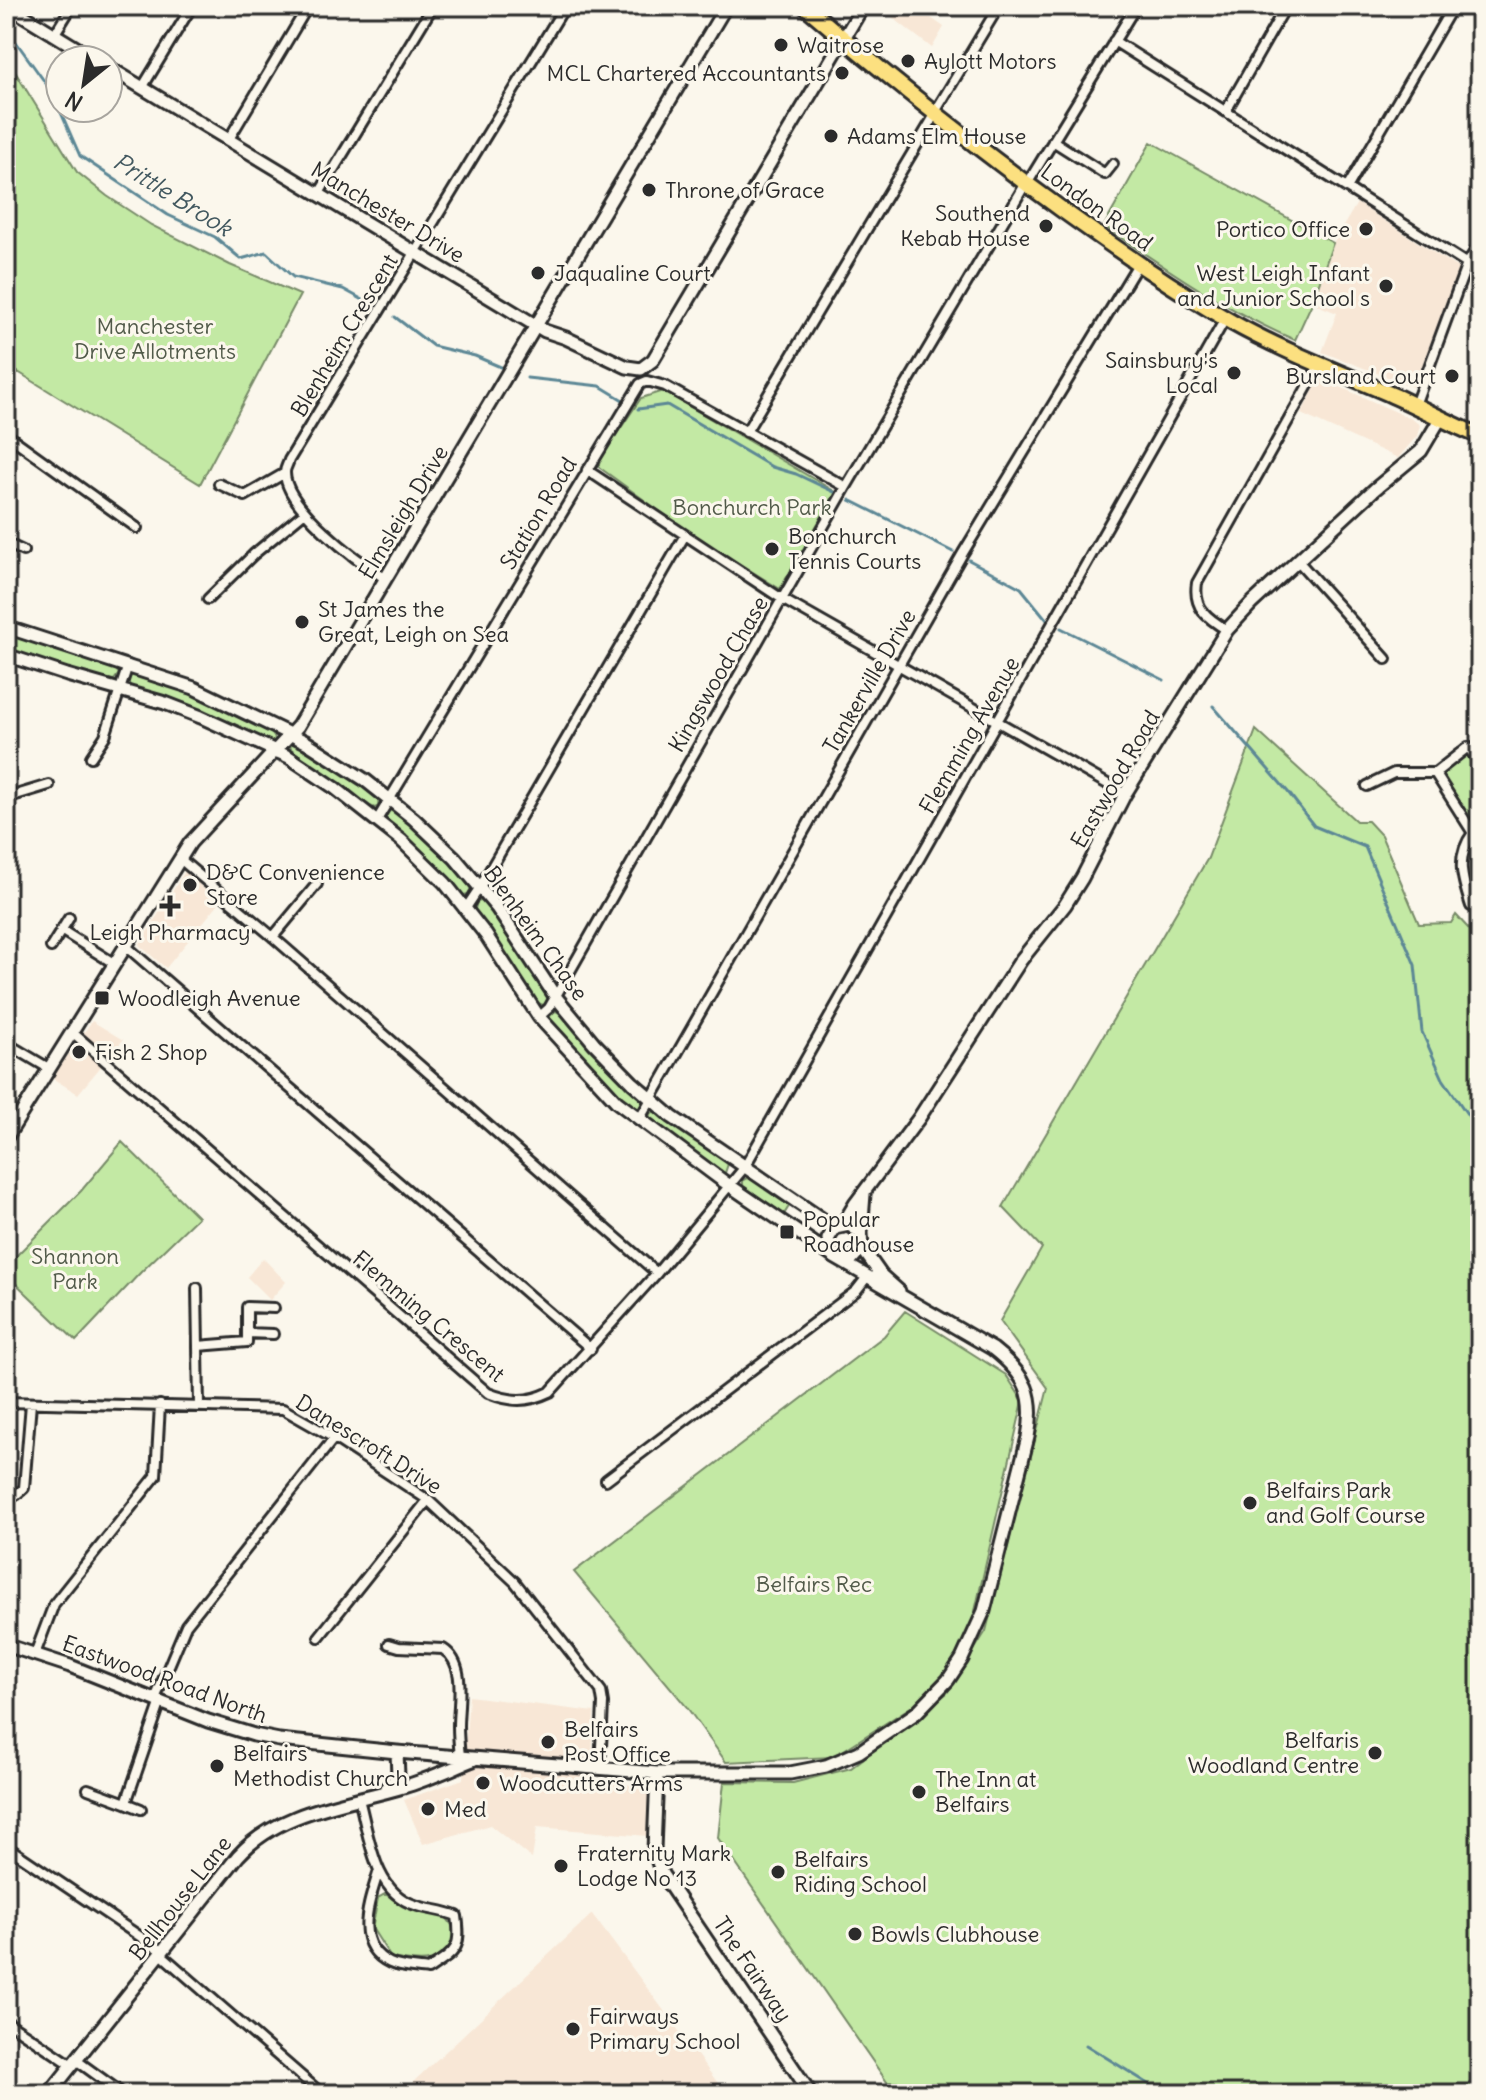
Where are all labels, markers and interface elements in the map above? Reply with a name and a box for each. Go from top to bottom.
place label: Waitrose [797,31,884,59]
marker: Waitrose [772,36,790,54]
north arrow [44,44,124,124]
place label: Aylott Motors [924,47,1056,75]
marker: Aylott Motors [899,52,917,70]
place label: MCL Chartered Accountants [547,59,826,87]
marker: MCL Chartered Accountants [833,64,851,82]
text: N [60,85,88,117]
place label: Adams Elm House [847,122,1026,150]
marker: Adams Elm House [822,127,840,145]
water label: Prittle Brook [108,146,239,243]
street label: Manchester Drive [306,155,470,269]
street label: London Road [1036,157,1159,257]
place label: Throne of Grace [665,176,825,204]
marker: Throne of Grace [640,181,658,199]
place label: Southend Kebab House [900,199,1030,252]
place label: Portico Office [1216,215,1350,243]
marker: Southend Kebab House [1037,217,1055,235]
marker: Portico Office [1357,220,1375,238]
street label: Blenheim Crescent [284,248,404,422]
place label: Jaqualine Court [554,259,711,287]
place label: West Leigh Infant and Junior School s [1177,259,1370,312]
marker: Jaqualine Court [529,264,547,282]
marker: West Leigh Infant and Junior School s [1377,277,1395,295]
park label: Manchester Drive Allotments [74,312,236,365]
place label: Sainsbury's Local [1105,346,1218,399]
place label: Bursland Court [1285,362,1436,390]
marker: Sainsbury's Local [1225,364,1243,382]
marker: Bursland Court [1443,367,1461,385]
street label: Elmsleigh Drive [352,440,454,584]
street label: Station Road [494,452,583,574]
park label: Bonchurch Park [672,493,832,521]
place label: Bonchurch Tennis Courts [788,522,921,575]
marker: Bonchurch Tennis Courts [763,540,781,558]
street label: Kingswood Chase [662,591,774,757]
place label: St James the Great, Leigh on Sea [318,595,509,648]
street label: Tankerville Drive [816,604,922,758]
marker: St James the Great, Leigh on Sea [293,613,311,631]
street label: Flemming Avenue [913,651,1025,819]
street label: Eastwood Road [1064,705,1166,853]
place label: D&C Convenience Store [206,858,385,911]
street label: Blenheim Chase [478,860,594,1006]
marker: D&C Convenience Store [181,876,199,894]
marker: Leigh Pharmacy [161,897,179,915]
place label: Leigh Pharmacy [89,918,251,946]
place label: Woodleigh Avenue [118,984,301,1012]
marker: Woodleigh Avenue [93,989,111,1007]
place label: Fish 2 Shop [95,1038,207,1066]
marker: Fish 2 Shop [70,1043,88,1061]
place label: Popular Roadhouse [803,1205,914,1258]
marker: Popular Roadhouse [778,1223,796,1241]
park label: Shannon Park [31,1242,119,1295]
street label: Flemming Crescent [347,1244,511,1388]
street label: Danescroft Drive [291,1388,447,1500]
place label: Belfairs Park and Golf Course [1266,1476,1425,1529]
marker: Belfairs Park and Golf Course [1241,1494,1259,1512]
park label: Belfairs Rec [756,1570,872,1598]
street label: Eastwood Road North [59,1629,271,1729]
place label: Belfairs Post Office [564,1715,671,1768]
place label: Belfaris Woodland Centre [1188,1726,1359,1779]
marker: Belfairs Post Office [539,1733,557,1751]
place label: Belfairs Methodist Church [233,1739,408,1792]
marker: Belfaris Woodland Centre [1366,1744,1384,1762]
marker: Belfairs Methodist Church [208,1757,226,1775]
place label: The Inn at Belfairs [935,1765,1036,1818]
place label: Woodcutters Arms [499,1769,683,1797]
marker: Woodcutters Arms [474,1774,492,1792]
marker: The Inn at Belfairs [910,1783,928,1801]
place label: Med [444,1795,487,1823]
marker: Med [419,1800,437,1818]
street label: Bellhouse Lane [123,1830,237,1966]
place label: Fraternity Mark Lodge No 13 [577,1839,731,1892]
place label: Belfairs Riding School [794,1845,927,1898]
marker: Fraternity Mark Lodge No 13 [552,1857,570,1875]
marker: Belfairs Riding School [769,1863,787,1881]
street label: The Fairway [707,1911,799,2027]
place label: Bowls Clubhouse [871,1920,1039,1948]
marker: Bowls Clubhouse [846,1925,864,1943]
place label: Fairways Primary School [589,2002,740,2055]
marker: Fairways Primary School [564,2020,582,2038]

